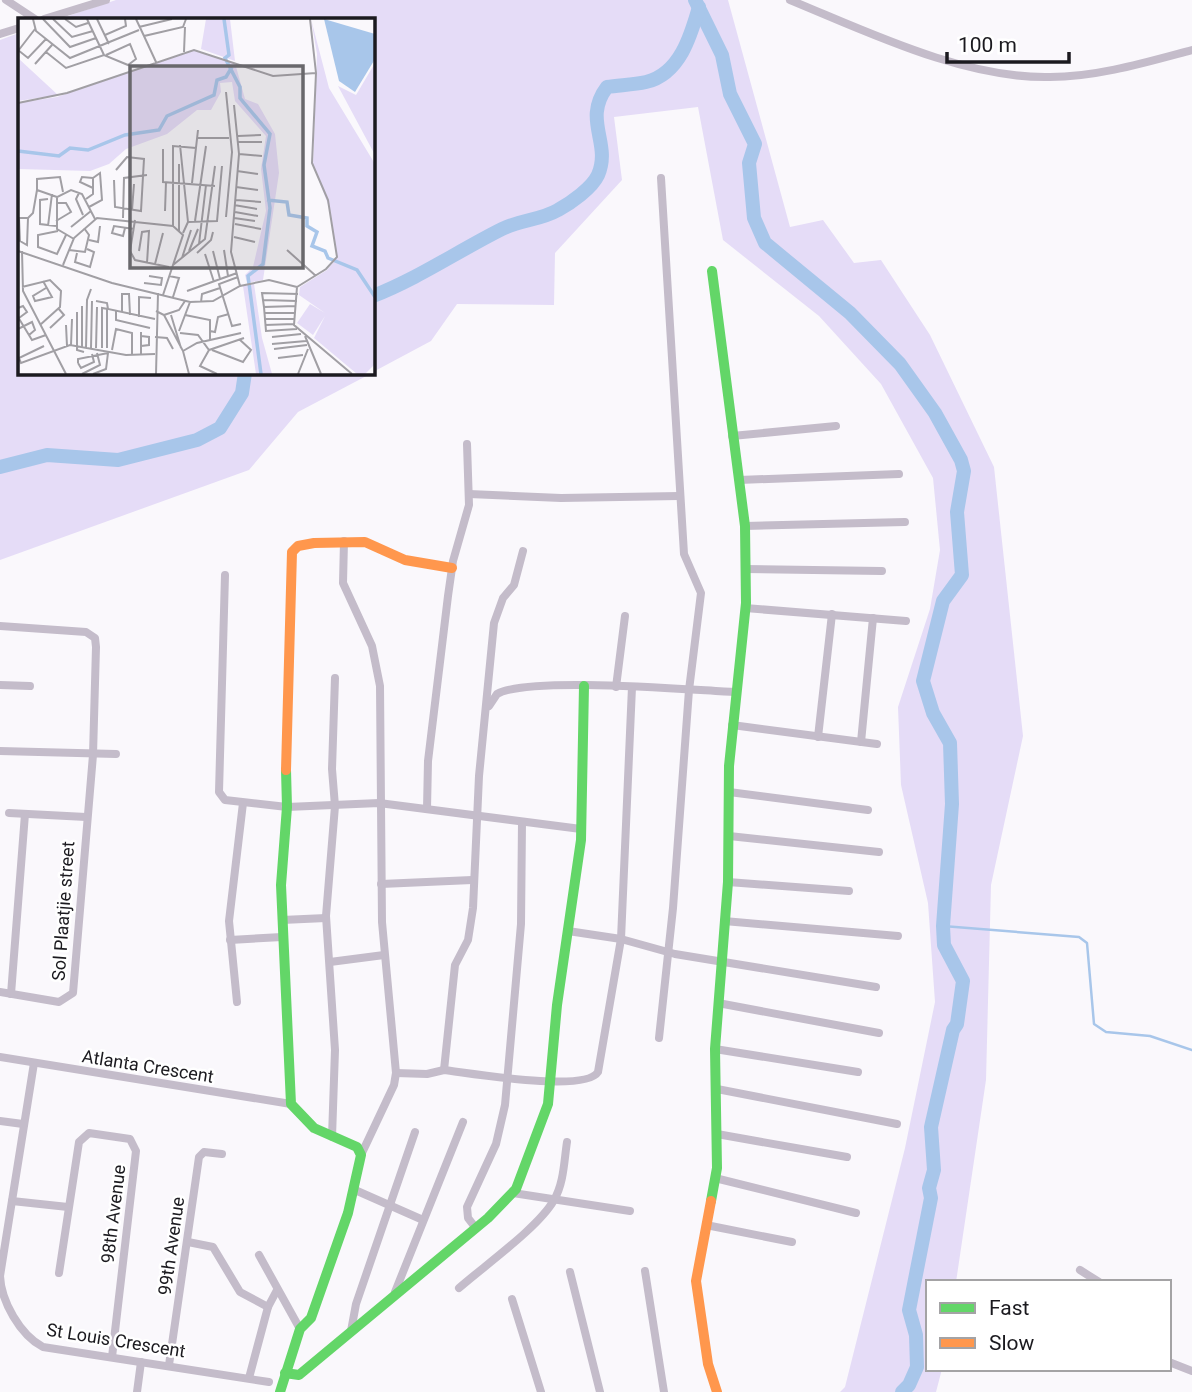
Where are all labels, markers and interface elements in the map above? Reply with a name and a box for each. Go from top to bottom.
inset map [18,18,374,374]
scale bar [947,21,1070,65]
text: 100 m [958,33,1017,57]
street label: Sol Plaatjie street [48,840,78,981]
street label: Atlanta Crescent [81,1045,215,1087]
street label: 98th Avenue [97,1163,129,1265]
street label: 99th Avenue [154,1195,188,1297]
legend [926,1280,1171,1371]
text: Fast [989,1296,1030,1320]
street label: St Louis Crescent [45,1319,187,1361]
text: Slow [989,1331,1035,1355]

